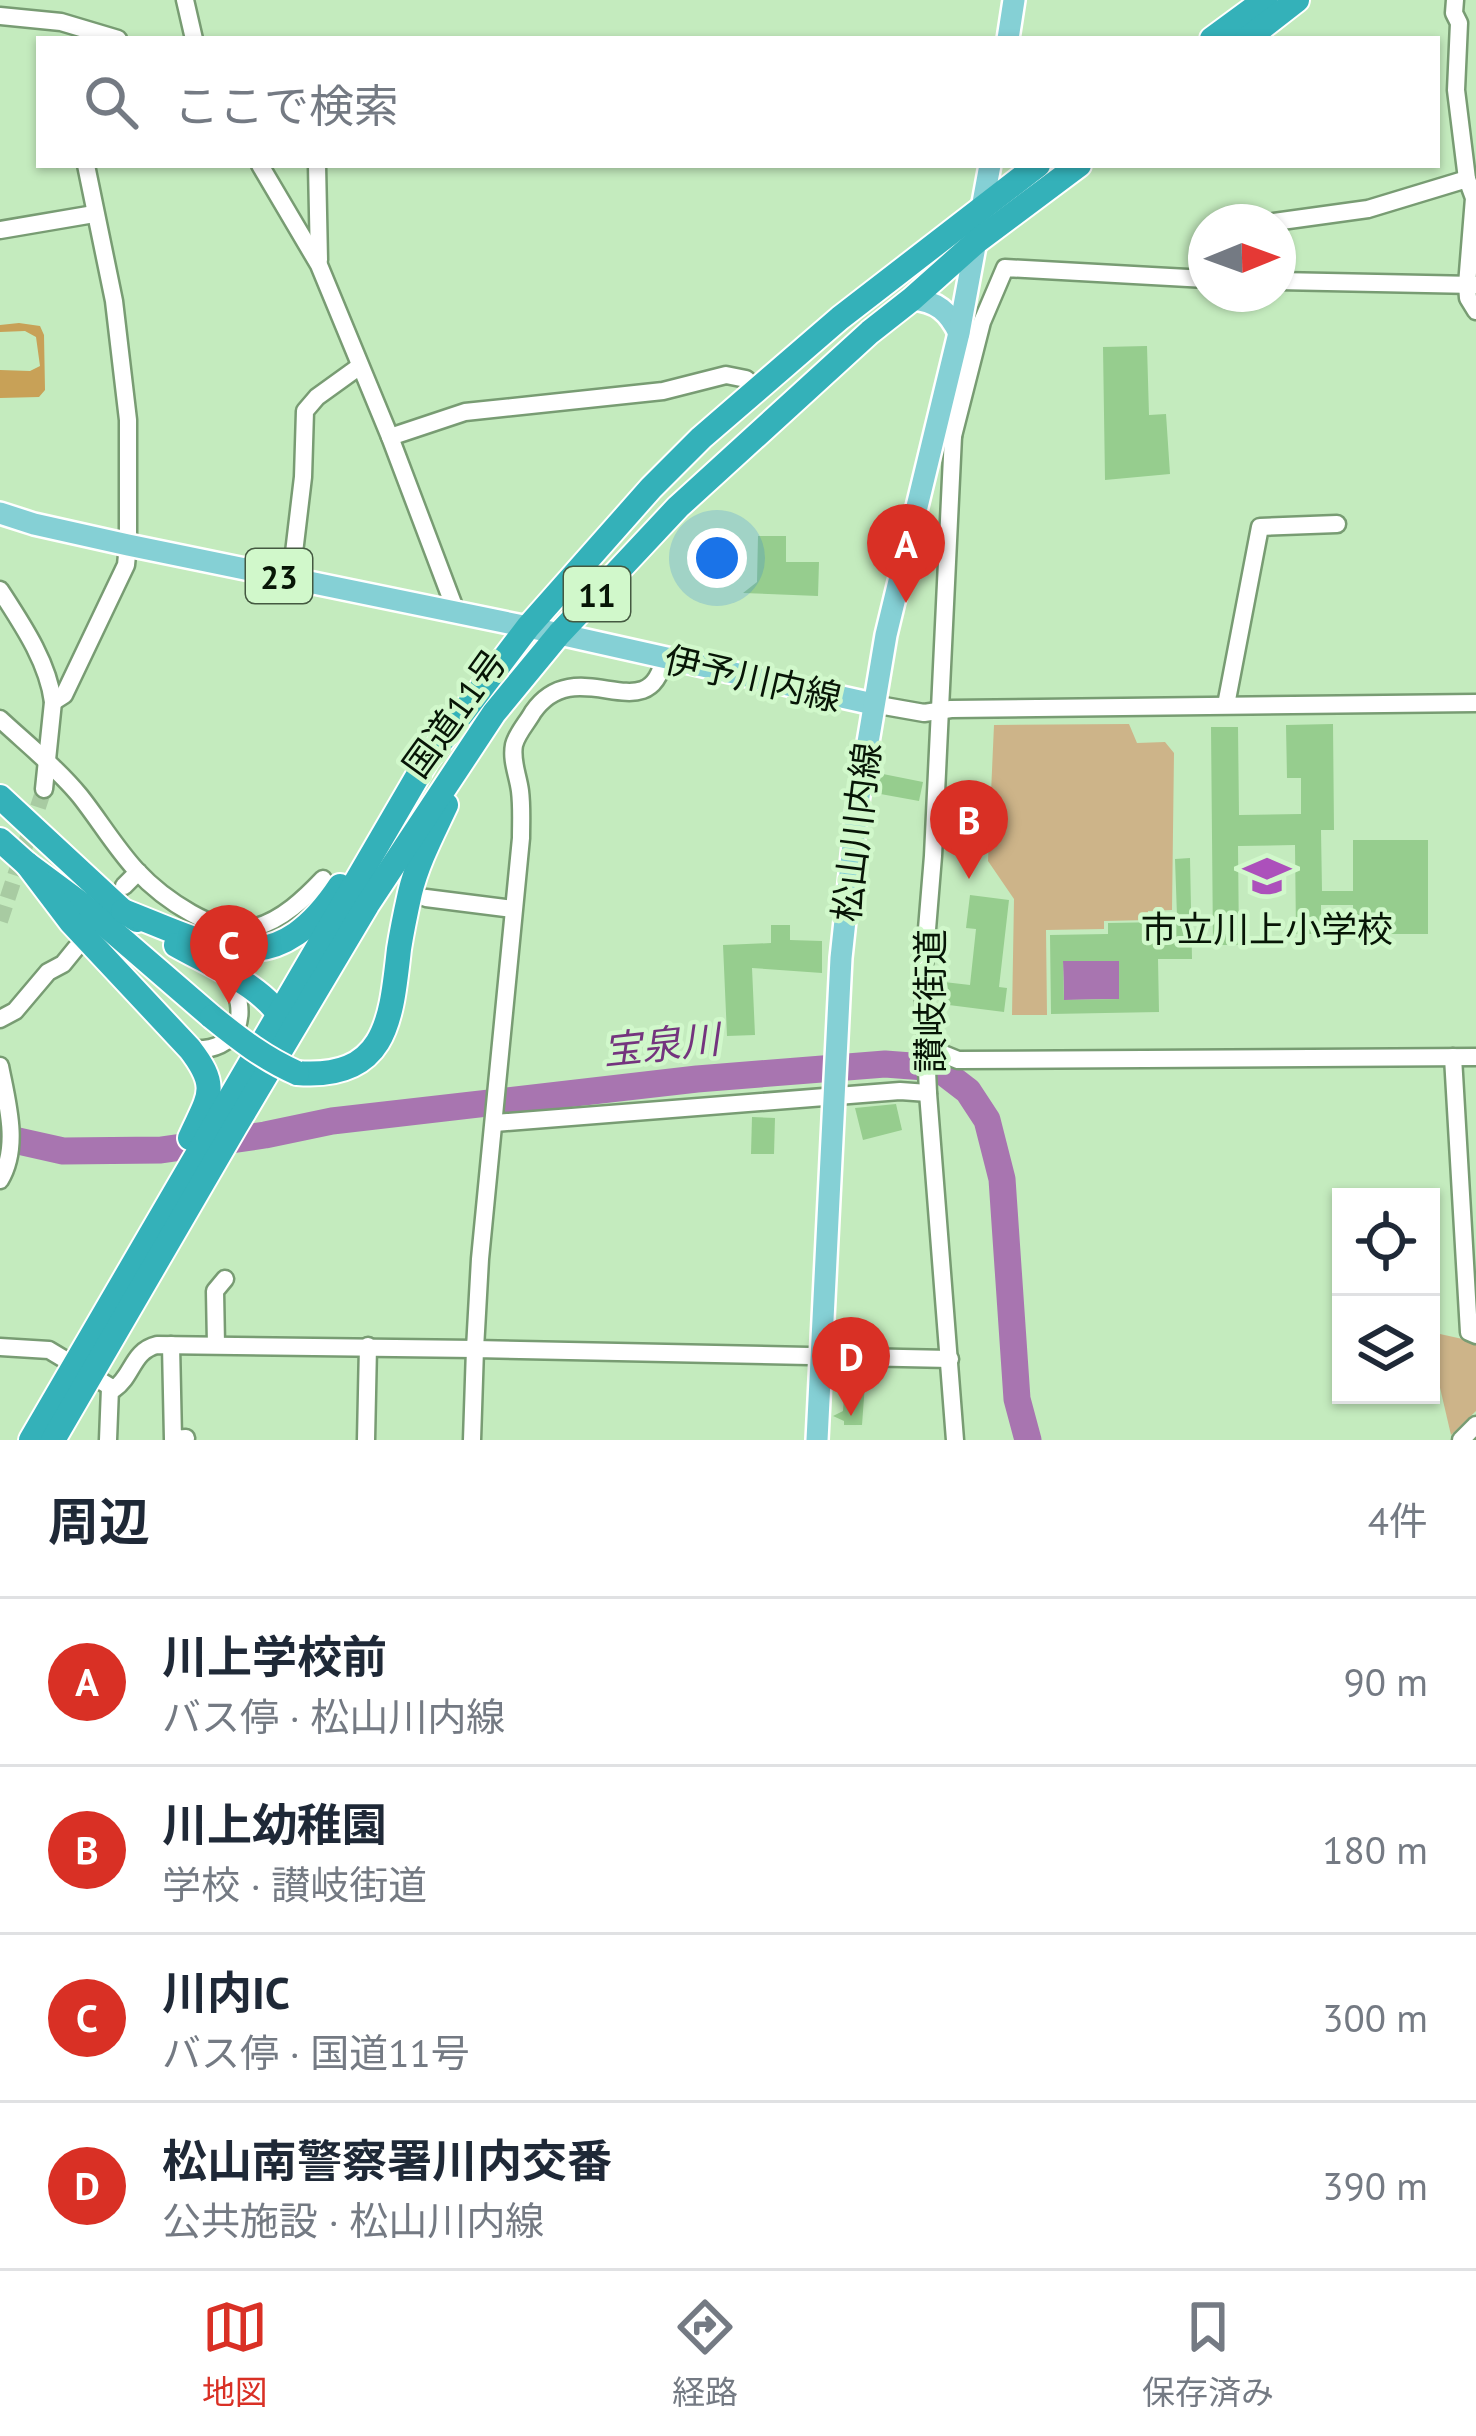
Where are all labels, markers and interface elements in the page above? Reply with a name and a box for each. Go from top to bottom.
search box [36,36,1440,168]
icon: search [78,69,144,135]
text: ここで検索 [174,76,399,134]
north arrow [1188,204,1296,312]
pin: A [867,504,945,603]
your location [687,528,747,588]
road number: 23 [246,549,312,603]
road number: 11 [564,567,630,621]
street label: 伊予川内線 [660,635,846,721]
street label: 国道11号 [392,640,516,786]
street label: 松山川内線 [822,740,890,924]
pin: B [930,780,1008,879]
school or university icon: 市立川上小学校 [1242,851,1292,901]
pin: C [190,905,268,1004]
place label: 市立川上小学校 [1141,905,1393,952]
street label: 讃岐街道 [906,929,953,1073]
water label: 宝泉川 [600,1012,726,1075]
map controls [1332,1188,1440,1404]
button: locate [1332,1188,1440,1296]
button: layers [1332,1296,1440,1404]
pin: D [812,1317,890,1416]
text: 周辺 [48,1488,150,1554]
text: 4件 [1368,1495,1428,1546]
text: 川上学校前 [162,1627,387,1685]
text: A [75,1656,99,1707]
text: 90 m [1343,1656,1428,1707]
text: バス停 · 松山川内線 [162,1691,505,1742]
text: 川上幼稚園 [162,1795,387,1853]
text: B [75,1824,99,1875]
text: 180 m [1322,1824,1428,1875]
text: 学校 · 讃岐街道 [162,1859,427,1910]
text: 川内IC [162,1963,290,2021]
text: C [76,1992,98,2043]
text: 300 m [1322,1992,1428,2043]
text: バス停 · 国道11号 [162,2027,470,2078]
text: 松山南警察署川内交番 [162,2131,612,2189]
text: D [74,2160,100,2211]
text: 390 m [1322,2160,1428,2211]
text: 公共施設 · 松山川内線 [162,2195,544,2246]
tab: 地図 [202,2294,268,2414]
tab: 経路 [672,2294,738,2414]
tab: 保存済み [1142,2294,1274,2414]

